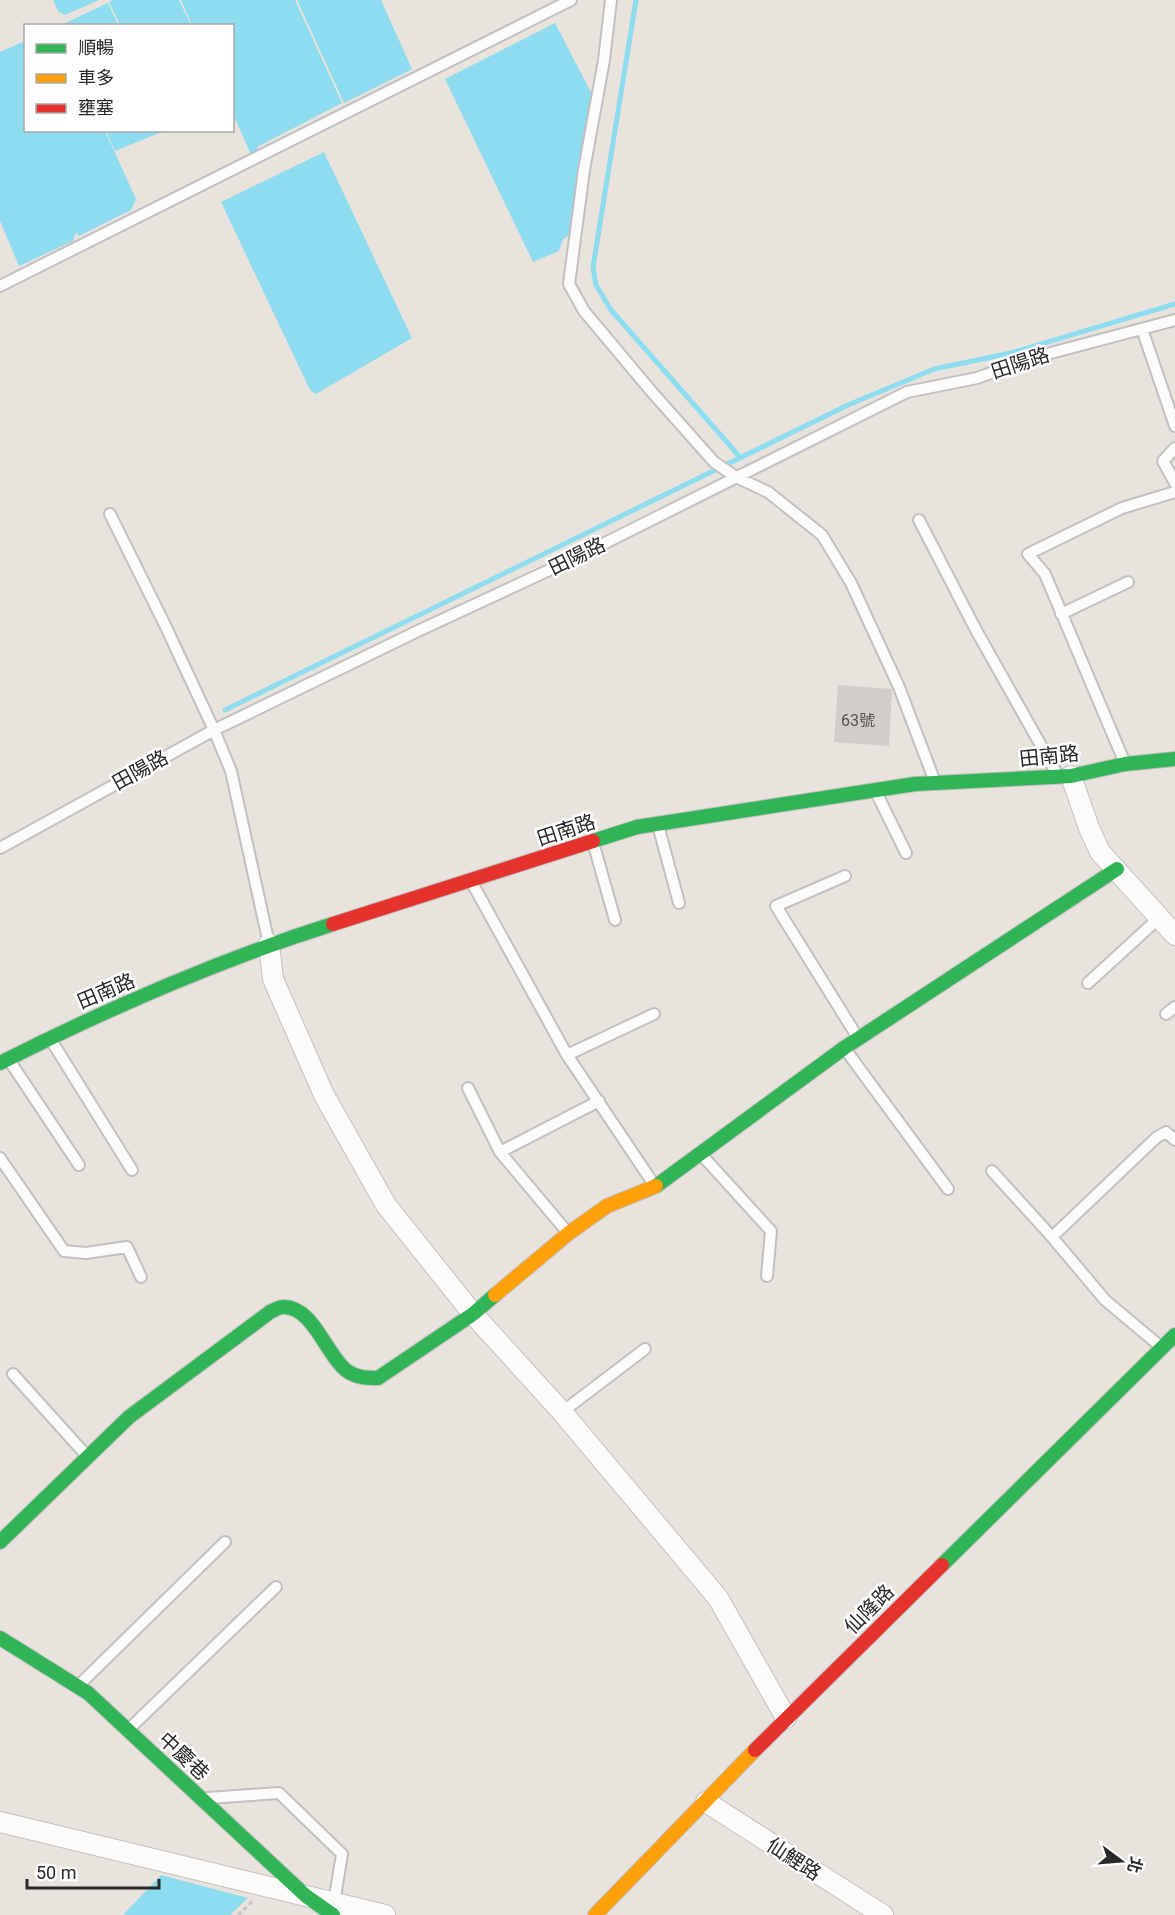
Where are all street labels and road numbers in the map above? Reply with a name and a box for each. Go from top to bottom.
street label: 田陽路 [988,342,1052,384]
street label: 田陽路 [545,532,609,580]
street label: 田南路 [1018,741,1080,771]
street label: 田陽路 [108,745,172,795]
street label: 田南路 [534,809,598,851]
street label: 田南路 [74,968,138,1014]
street label: 仙隆路 [839,1579,899,1639]
street label: 中慶巷 [154,1727,214,1785]
street label: 仙鯉路 [762,1833,826,1885]

